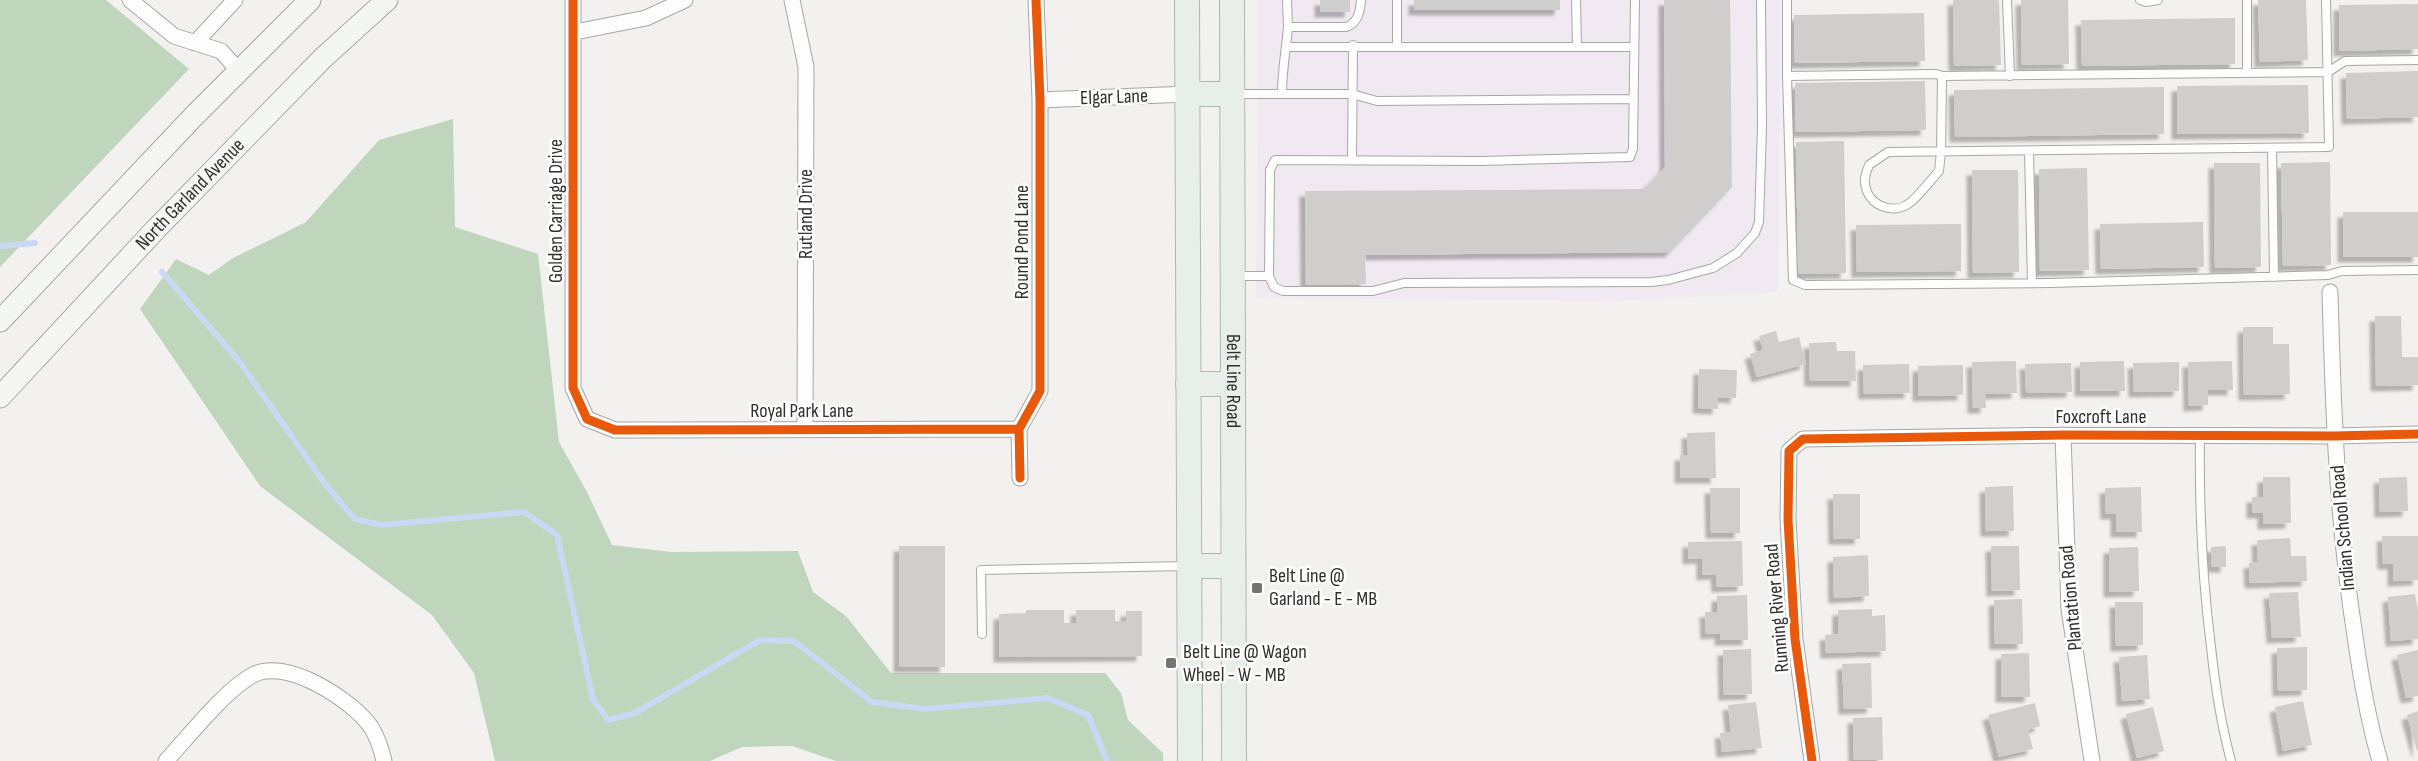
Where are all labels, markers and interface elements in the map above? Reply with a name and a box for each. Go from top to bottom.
street label: Elgar Lane [1080,84,1148,110]
street label: North Garland Avenue [131,133,250,255]
street label: Golden Carriage Drive [544,139,568,283]
street label: Rutland Drive [794,169,818,259]
street label: Round Pond Lane [1010,185,1034,299]
street label: Belt Line Road [1221,334,1245,428]
street label: Royal Park Lane [750,399,854,423]
street label: Foxcroft Lane [2056,405,2146,429]
street label: Indian School Road [2326,464,2360,592]
street label: Running River Road [1759,543,1795,673]
street label: Plantation Road [2054,544,2088,652]
place label: Belt Line @ Garland - E - MB [1269,564,1377,611]
marker: Belt Line @ Garland - E - MB [1250,581,1264,595]
place label: Belt Line @ Wagon Wheel - W - MB [1183,640,1307,687]
marker: Belt Line @ Wagon Wheel - W - MB [1164,656,1178,670]

